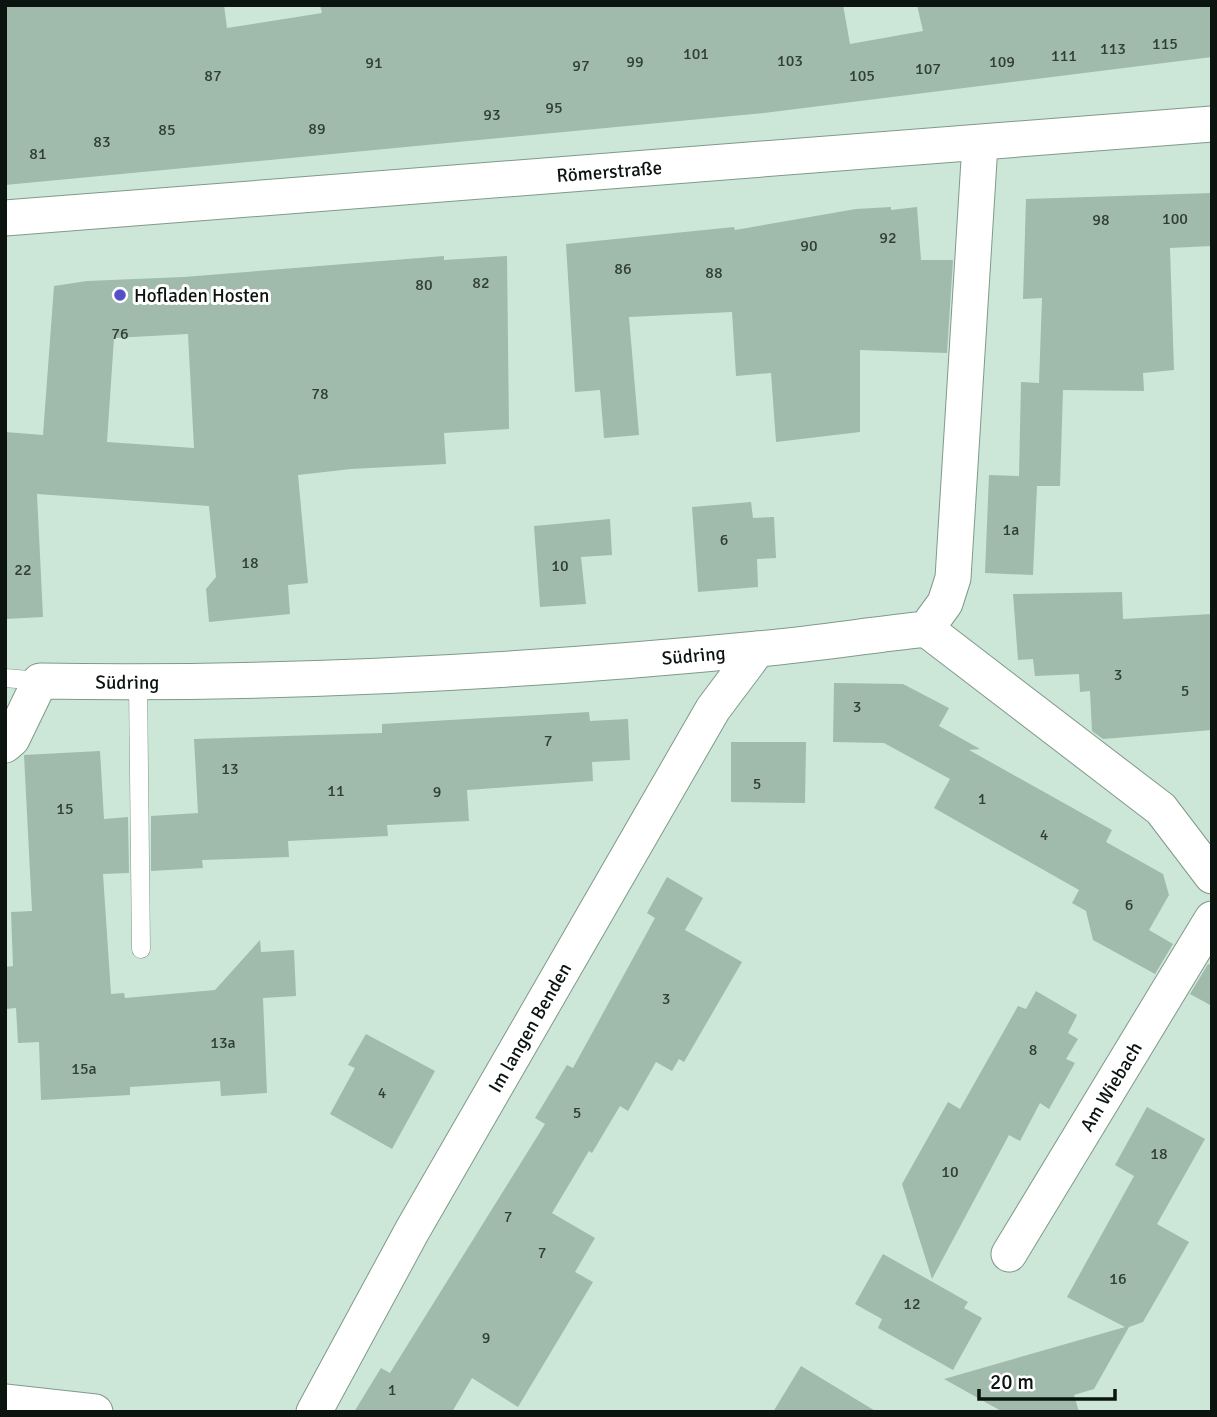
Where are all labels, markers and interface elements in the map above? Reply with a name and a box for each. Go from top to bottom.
house number: 115 [1152,34,1178,54]
house number: 113 [1100,39,1126,59]
house number: 101 [683,44,709,64]
house number: 111 [1051,46,1077,66]
house number: 103 [777,51,803,71]
house number: 99 [626,52,644,72]
house number: 109 [989,52,1015,72]
house number: 91 [365,53,383,73]
house number: 97 [572,56,590,76]
house number: 107 [915,59,941,79]
house number: 87 [204,66,222,86]
house number: 105 [849,66,875,86]
house number: 95 [545,98,563,118]
house number: 93 [483,105,501,125]
house number: 89 [308,119,326,139]
house number: 85 [158,120,176,140]
house number: 83 [93,132,111,152]
house number: 81 [29,144,47,164]
street label: Römerstraße [556,156,663,188]
house number: 100 [1162,209,1188,229]
house number: 98 [1092,210,1110,230]
house number: 92 [879,228,897,248]
house number: 90 [800,236,818,256]
house number: 86 [614,259,632,279]
house number: 88 [705,263,723,283]
house number: 82 [472,273,490,293]
house number: 80 [415,275,433,295]
place label: Hofladen Hosten [134,284,269,308]
marker: Hofladen Hosten [112,287,128,303]
house number: 76 [111,324,129,344]
house number: 78 [311,384,329,404]
house number: 1a [1003,520,1019,540]
house number: 6 [720,530,728,550]
house number: 18 [241,553,259,573]
house number: 10 [551,556,569,576]
house number: 22 [14,560,32,580]
street label: Südring [661,641,727,671]
house number: 3 [1114,665,1122,685]
street label: Südring [95,671,159,695]
house number: 5 [1181,681,1189,701]
house number: 3 [853,697,861,717]
house number: 7 [544,731,552,751]
house number: 13 [221,759,239,779]
house number: 5 [753,774,761,794]
house number: 11 [327,781,345,801]
house number: 9 [433,782,441,802]
house number: 1 [978,789,986,809]
house number: 15 [56,799,74,819]
house number: 4 [1040,825,1049,845]
house number: 6 [1125,895,1133,915]
street label: Im langen Benden [483,959,577,1097]
house number: 3 [662,989,670,1009]
house number: 13a [210,1033,236,1053]
street label: Am Wiebach [1075,1038,1148,1136]
house number: 8 [1029,1040,1037,1060]
house number: 15a [71,1059,97,1079]
house number: 4 [378,1083,387,1103]
house number: 5 [573,1103,581,1123]
house number: 18 [1150,1144,1168,1164]
house number: 10 [941,1162,959,1182]
house number: 7 [504,1207,512,1227]
house number: 7 [538,1243,546,1263]
house number: 16 [1109,1269,1127,1289]
house number: 12 [903,1294,921,1314]
house number: 9 [482,1328,490,1348]
scale bar [979,1358,1116,1402]
text: 20 m [990,1369,1034,1395]
house number: 1 [388,1380,396,1400]

